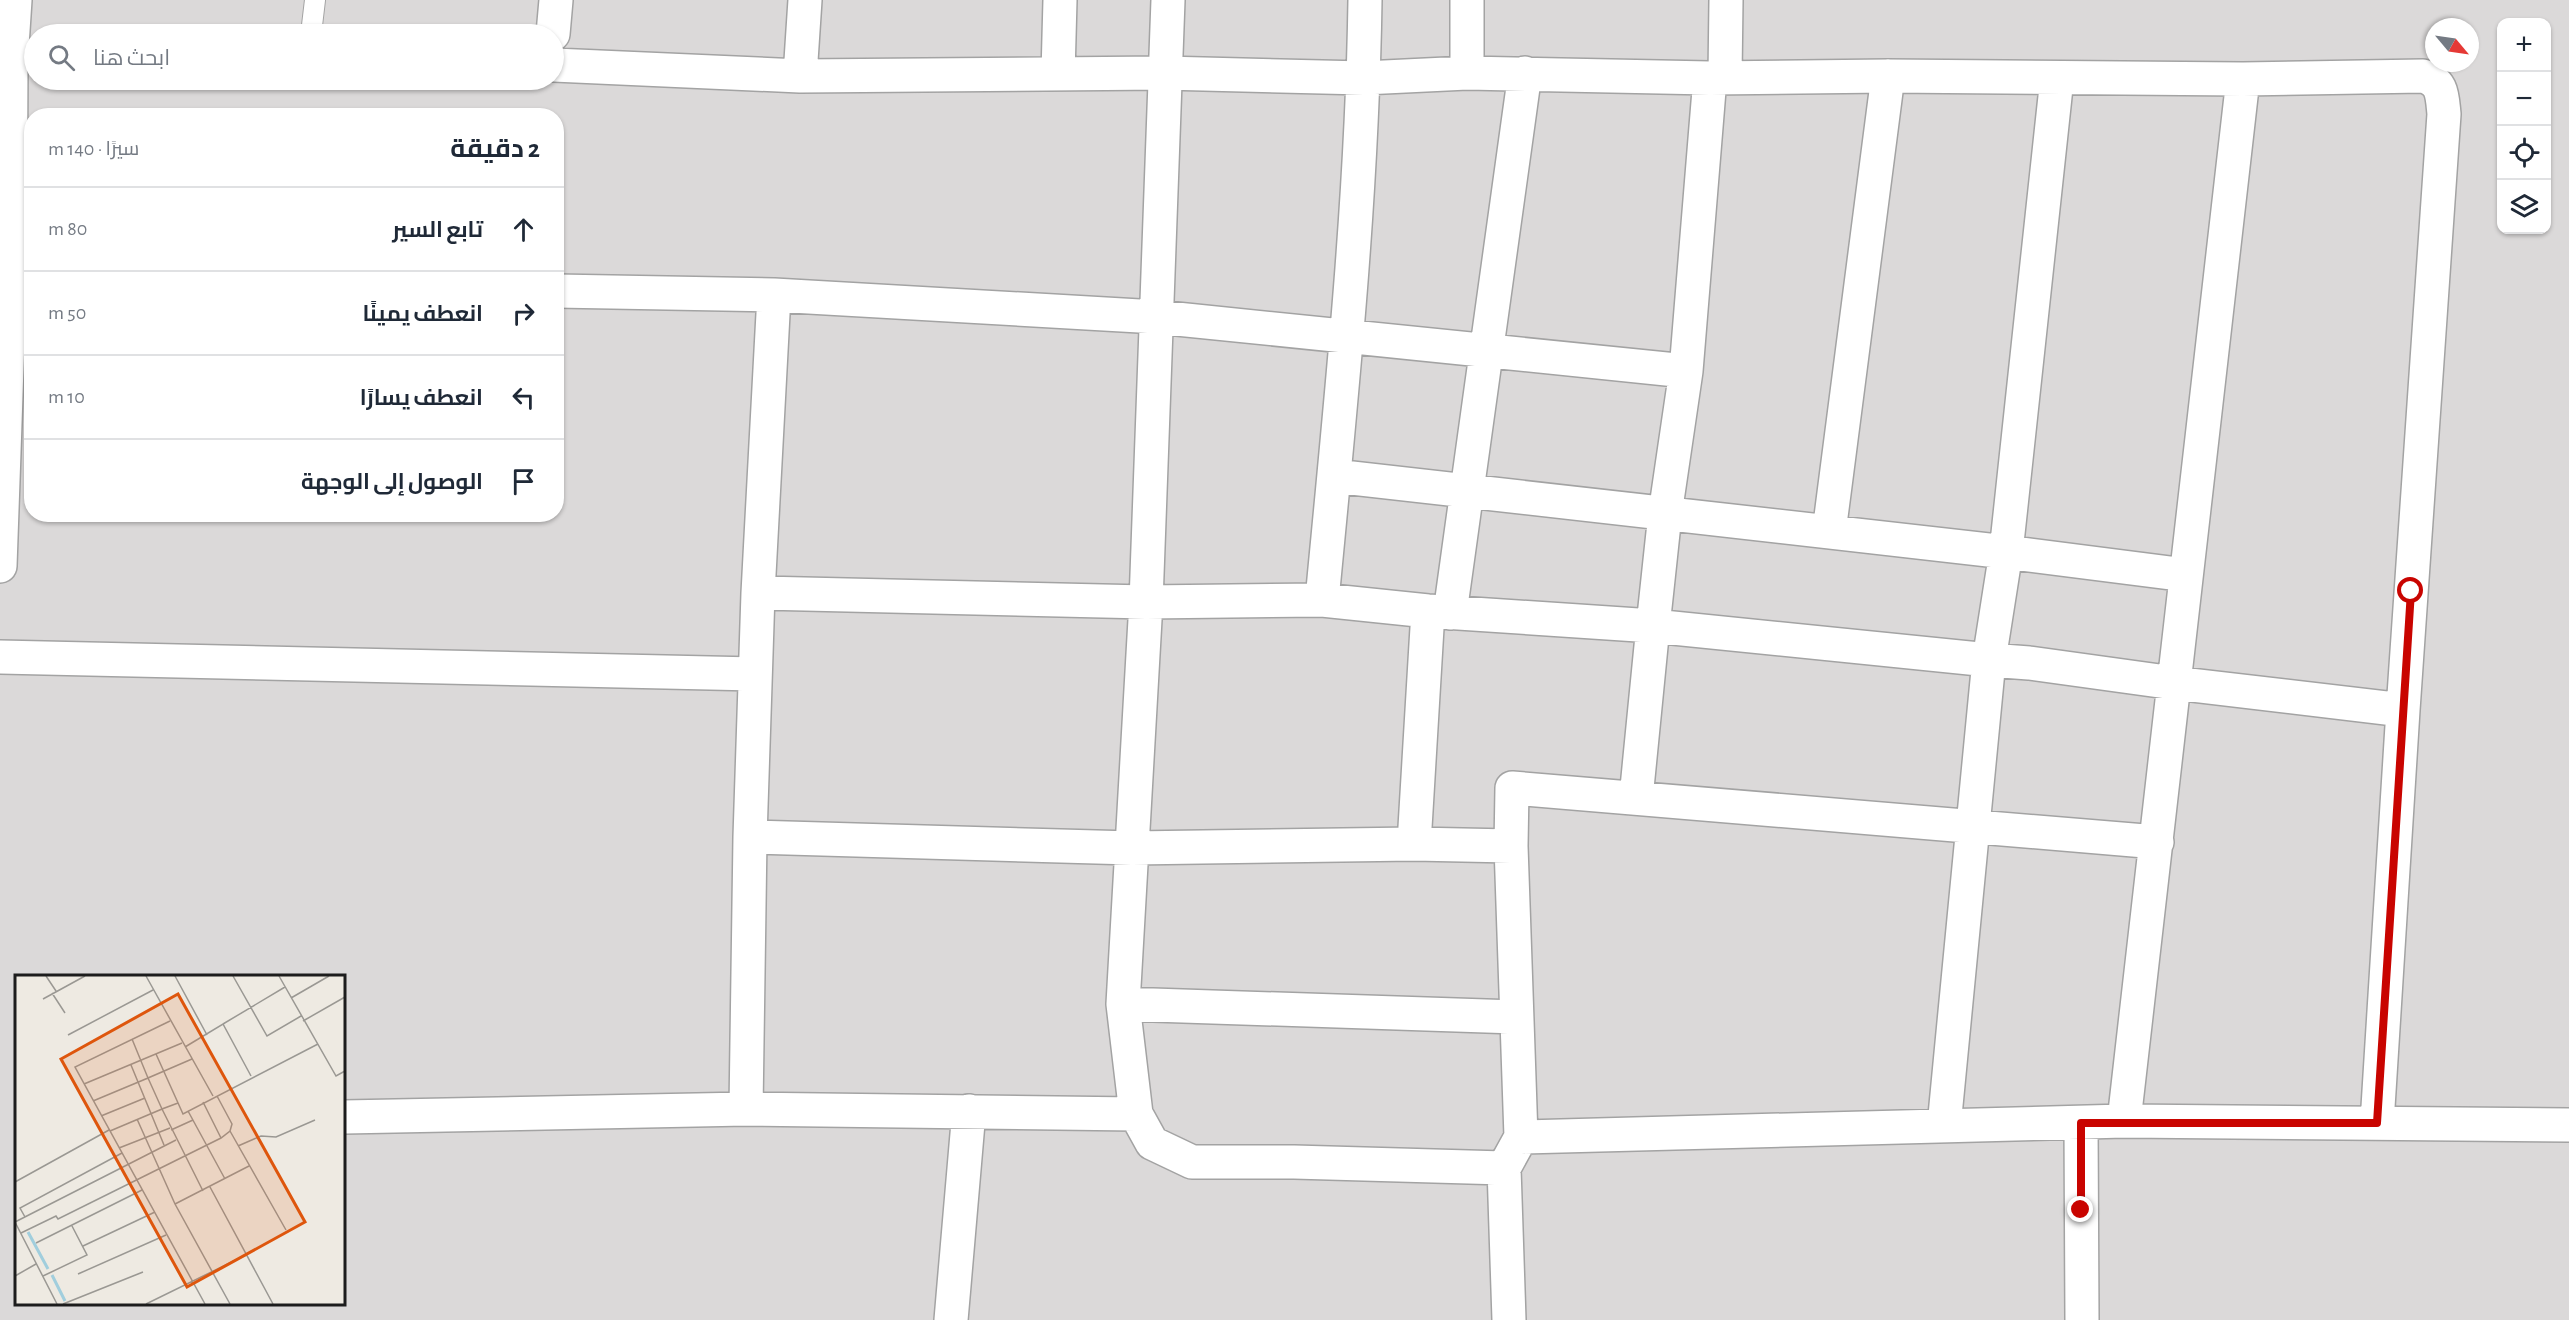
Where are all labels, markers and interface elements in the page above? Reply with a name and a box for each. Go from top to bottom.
north arrow [2425,18,2479,72]
map controls [2497,18,2551,234]
button: + [2497,18,2551,72]
search box [24,24,564,90]
icon: search [45,41,78,74]
text: ابحث هنا [93,47,170,69]
button: − [2497,72,2551,126]
button: locate [2497,126,2551,180]
text: 2 دقيقة [450,136,540,162]
text: سيرًا · 140 m [48,139,139,159]
button: layers [2497,180,2551,234]
icon: ahead [507,213,540,246]
text: 80 m [48,219,87,239]
text: تابع السير [392,219,483,241]
icon: right [507,297,540,330]
text: 50 m [48,303,86,323]
text: انعطف يمينًا [362,303,483,325]
icon: left [507,381,540,414]
text: 10 m [48,387,85,407]
text: انعطف يسارًا [360,387,483,409]
icon: arrive [507,465,540,498]
text: الوصول إلى الوجهة [301,471,483,493]
route start [2397,577,2423,603]
inset map [15,975,345,1305]
route end [2067,1196,2093,1222]

